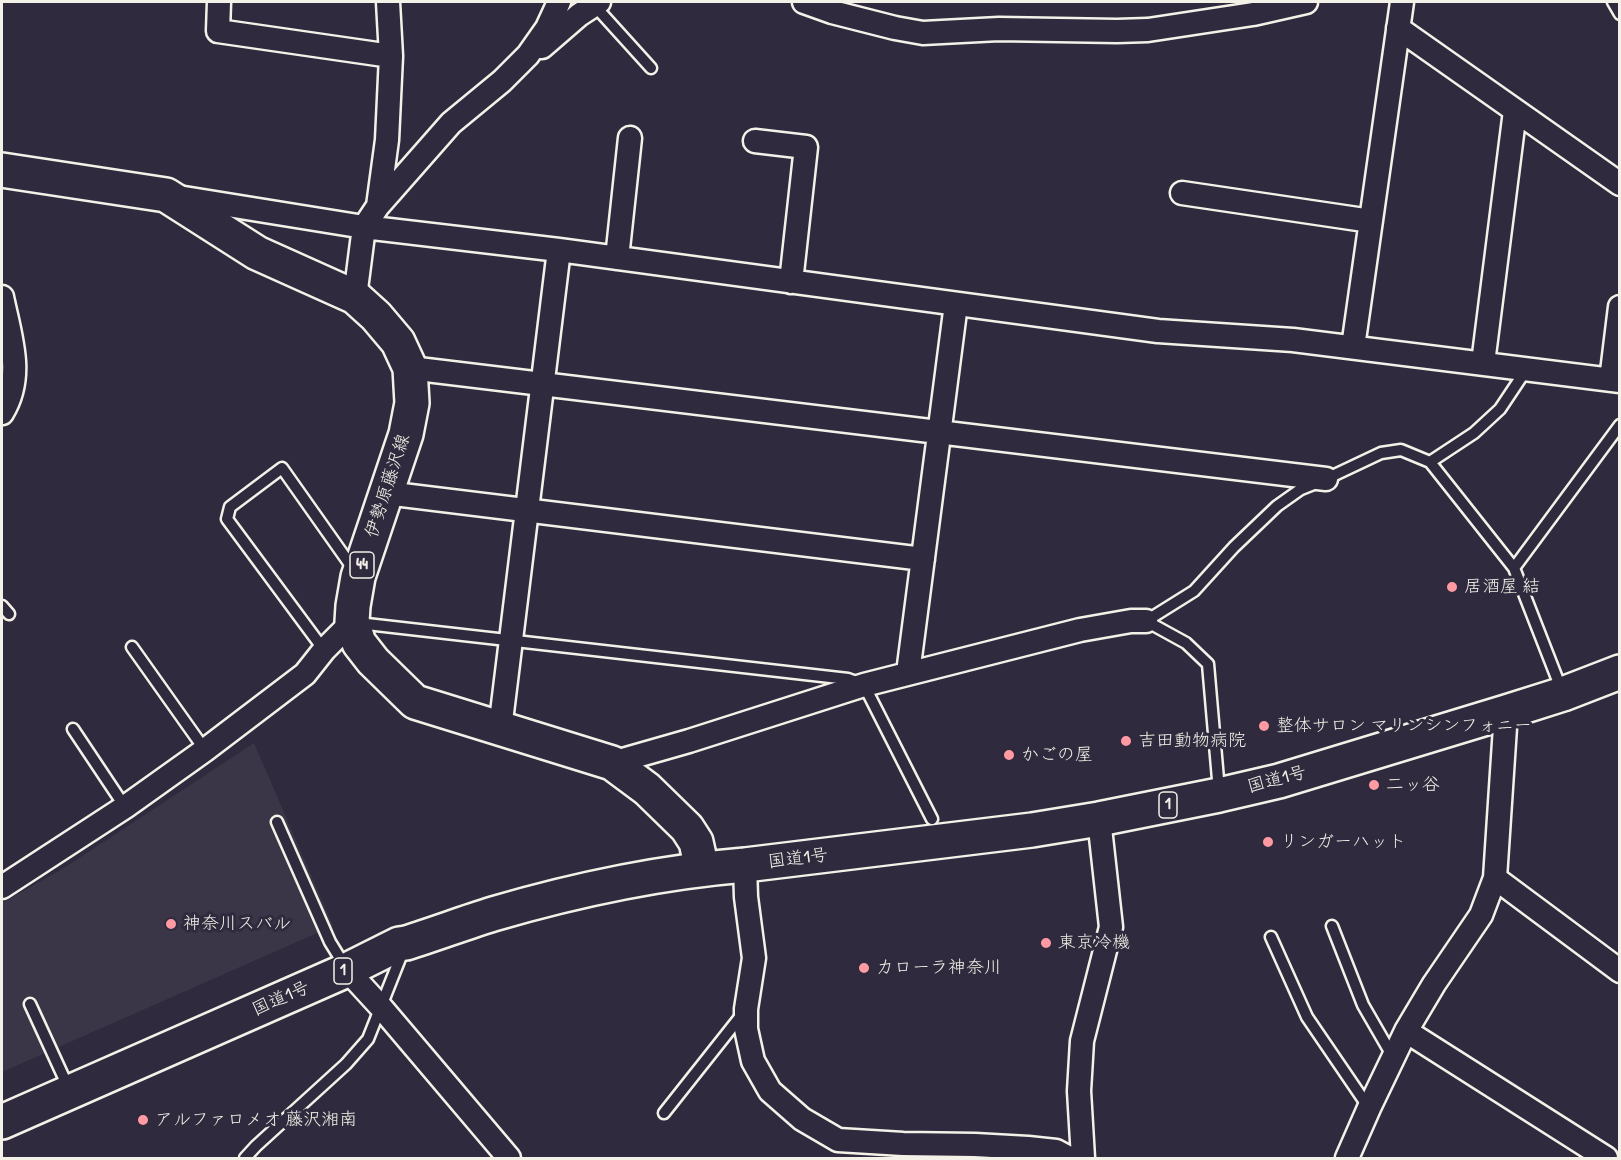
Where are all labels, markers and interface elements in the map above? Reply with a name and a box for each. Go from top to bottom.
street label: 伊勢原藤沢線 [361,431,415,541]
road number: 44 [350,552,374,578]
place label: 居酒屋 結 [1464,576,1540,598]
marker: 居酒屋 結 [1445,580,1459,594]
place label: 整体サロン マリンシンフォニー [1276,715,1532,737]
marker: 整体サロン マリンシンフォニー [1257,719,1271,733]
place label: 吉田動物病院 [1138,730,1246,752]
marker: 吉田動物病院 [1119,734,1133,748]
place label: かごの屋 [1021,744,1093,766]
marker: かごの屋 [1002,748,1016,762]
street label: 国道1号 [1245,762,1309,798]
place label: 二ッ谷 [1386,774,1440,796]
marker: 二ッ谷 [1367,778,1381,792]
road number: 1 [1159,792,1177,818]
place label: リンガーハット [1280,831,1406,853]
marker: リンガーハット [1261,835,1275,849]
street label: 国道1号 [767,845,829,873]
place label: 神奈川スバル [183,913,291,935]
marker: 神奈川スバル [164,917,178,931]
place label: 東京冷機 [1058,932,1130,954]
marker: 東京冷機 [1039,936,1053,950]
place label: カローラ神奈川 [876,957,1002,979]
road number: 1 [334,958,352,984]
marker: カローラ神奈川 [857,961,871,975]
street label: 国道1号 [249,977,313,1021]
place label: アルファロメオ 藤沢湘南 [155,1109,357,1131]
marker: アルファロメオ 藤沢湘南 [136,1113,150,1127]

